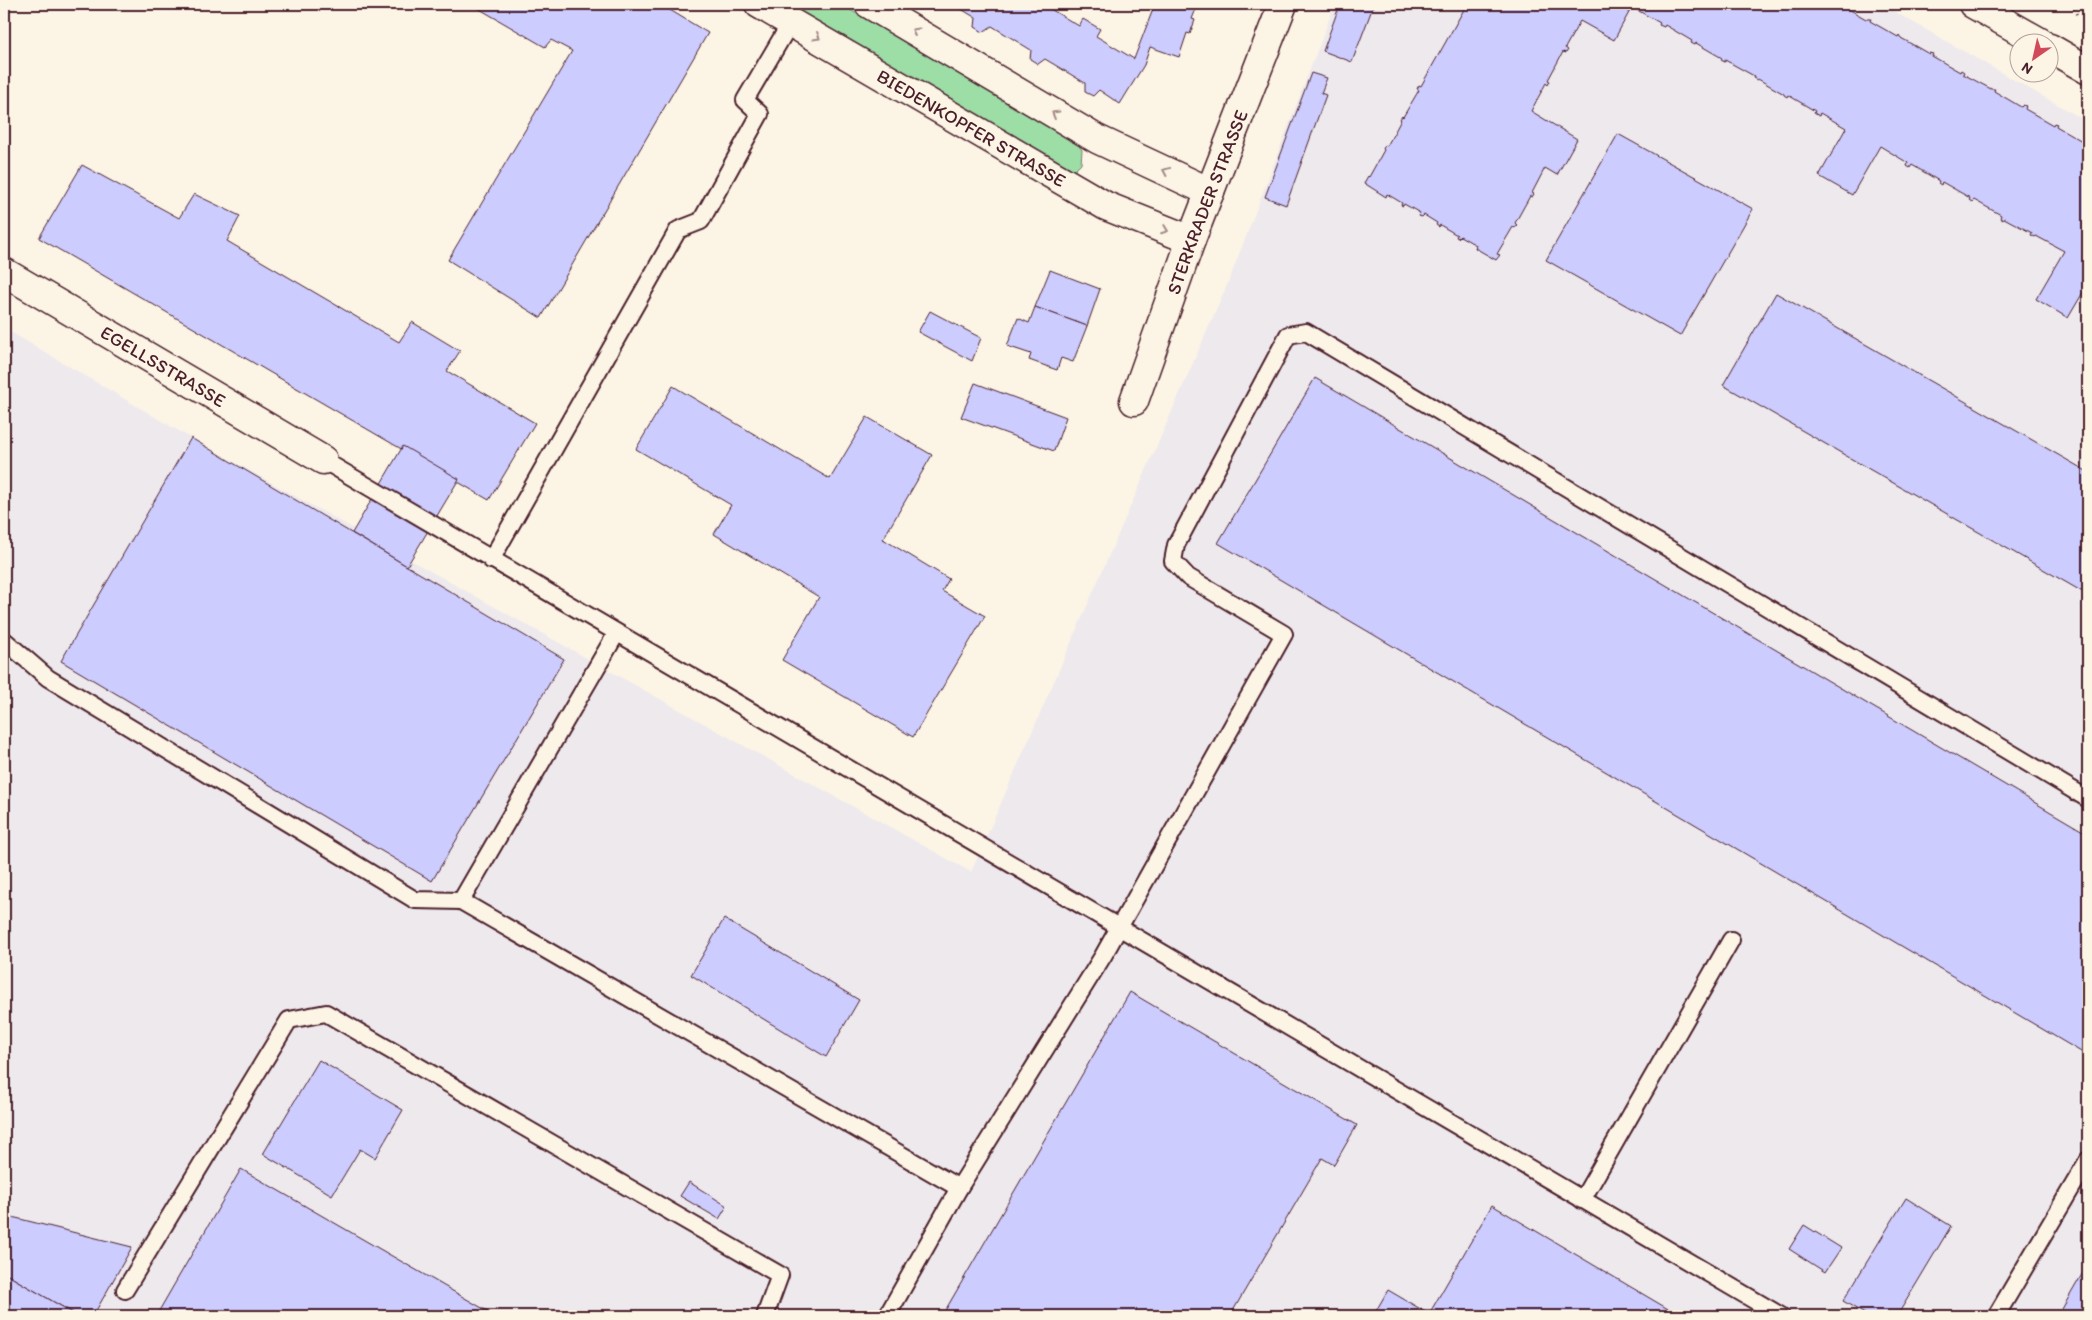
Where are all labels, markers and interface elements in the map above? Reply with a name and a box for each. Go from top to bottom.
one-way arrow [912,28,921,38]
one-way arrow [811,31,820,41]
north arrow [2010,32,2060,82]
text: N [2018,59,2036,78]
street label: BIEDENKOPFER STRASSE [873,64,1070,192]
street label: STERKRADER STRASSE [1161,106,1252,297]
one-way arrow [1052,111,1061,121]
one-way arrow [1162,167,1171,178]
one-way arrow [1160,223,1169,234]
street label: EGELLSSTRASSE [97,320,230,412]

